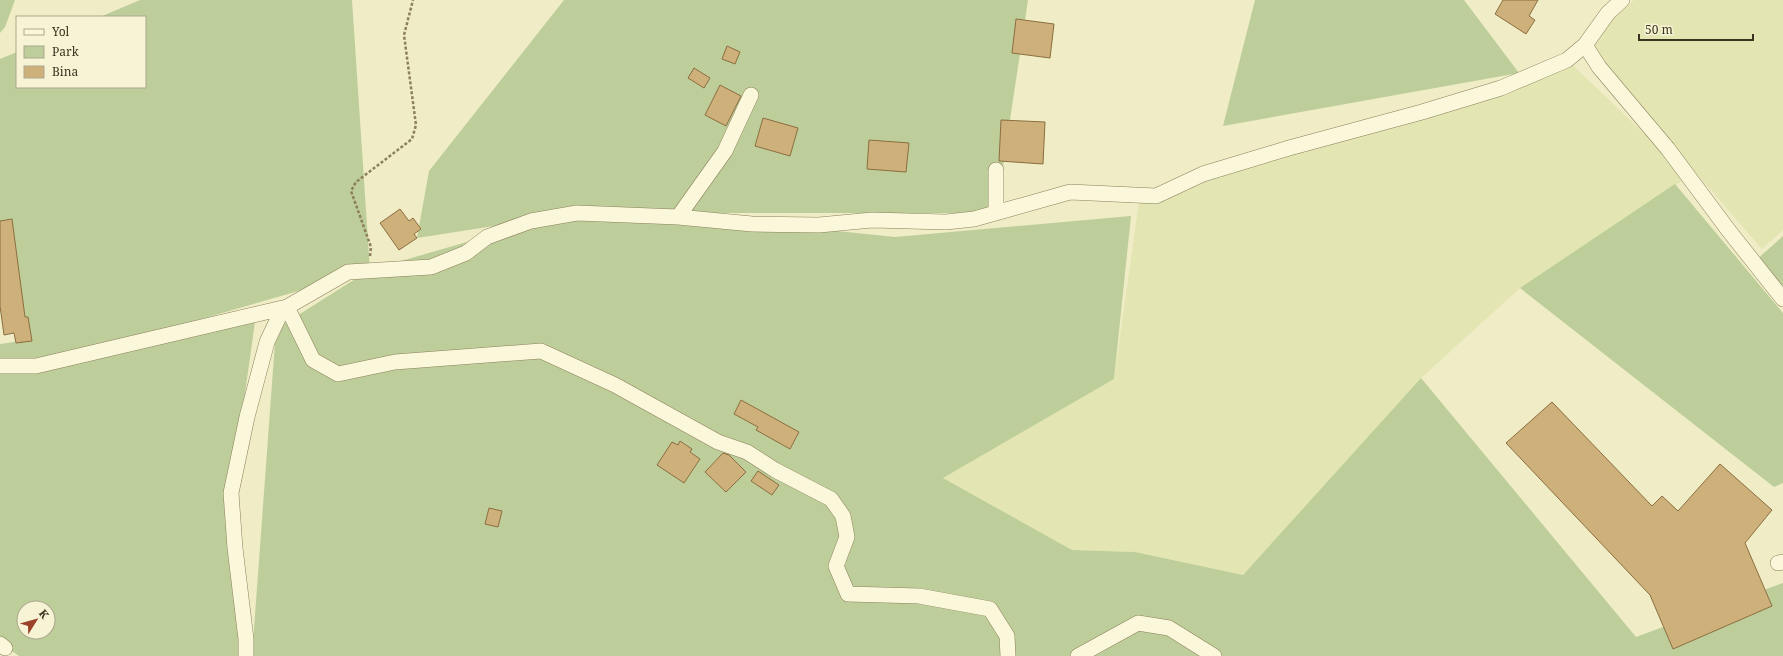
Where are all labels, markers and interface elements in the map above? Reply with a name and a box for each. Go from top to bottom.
legend [16,16,146,88]
scale bar [1639,16,1753,42]
text: 50 m [1645,21,1673,38]
text: Yol [51,23,70,40]
text: Park [52,43,80,60]
text: Bina [52,63,78,80]
north arrow [16,600,56,640]
text: K [36,606,53,622]

